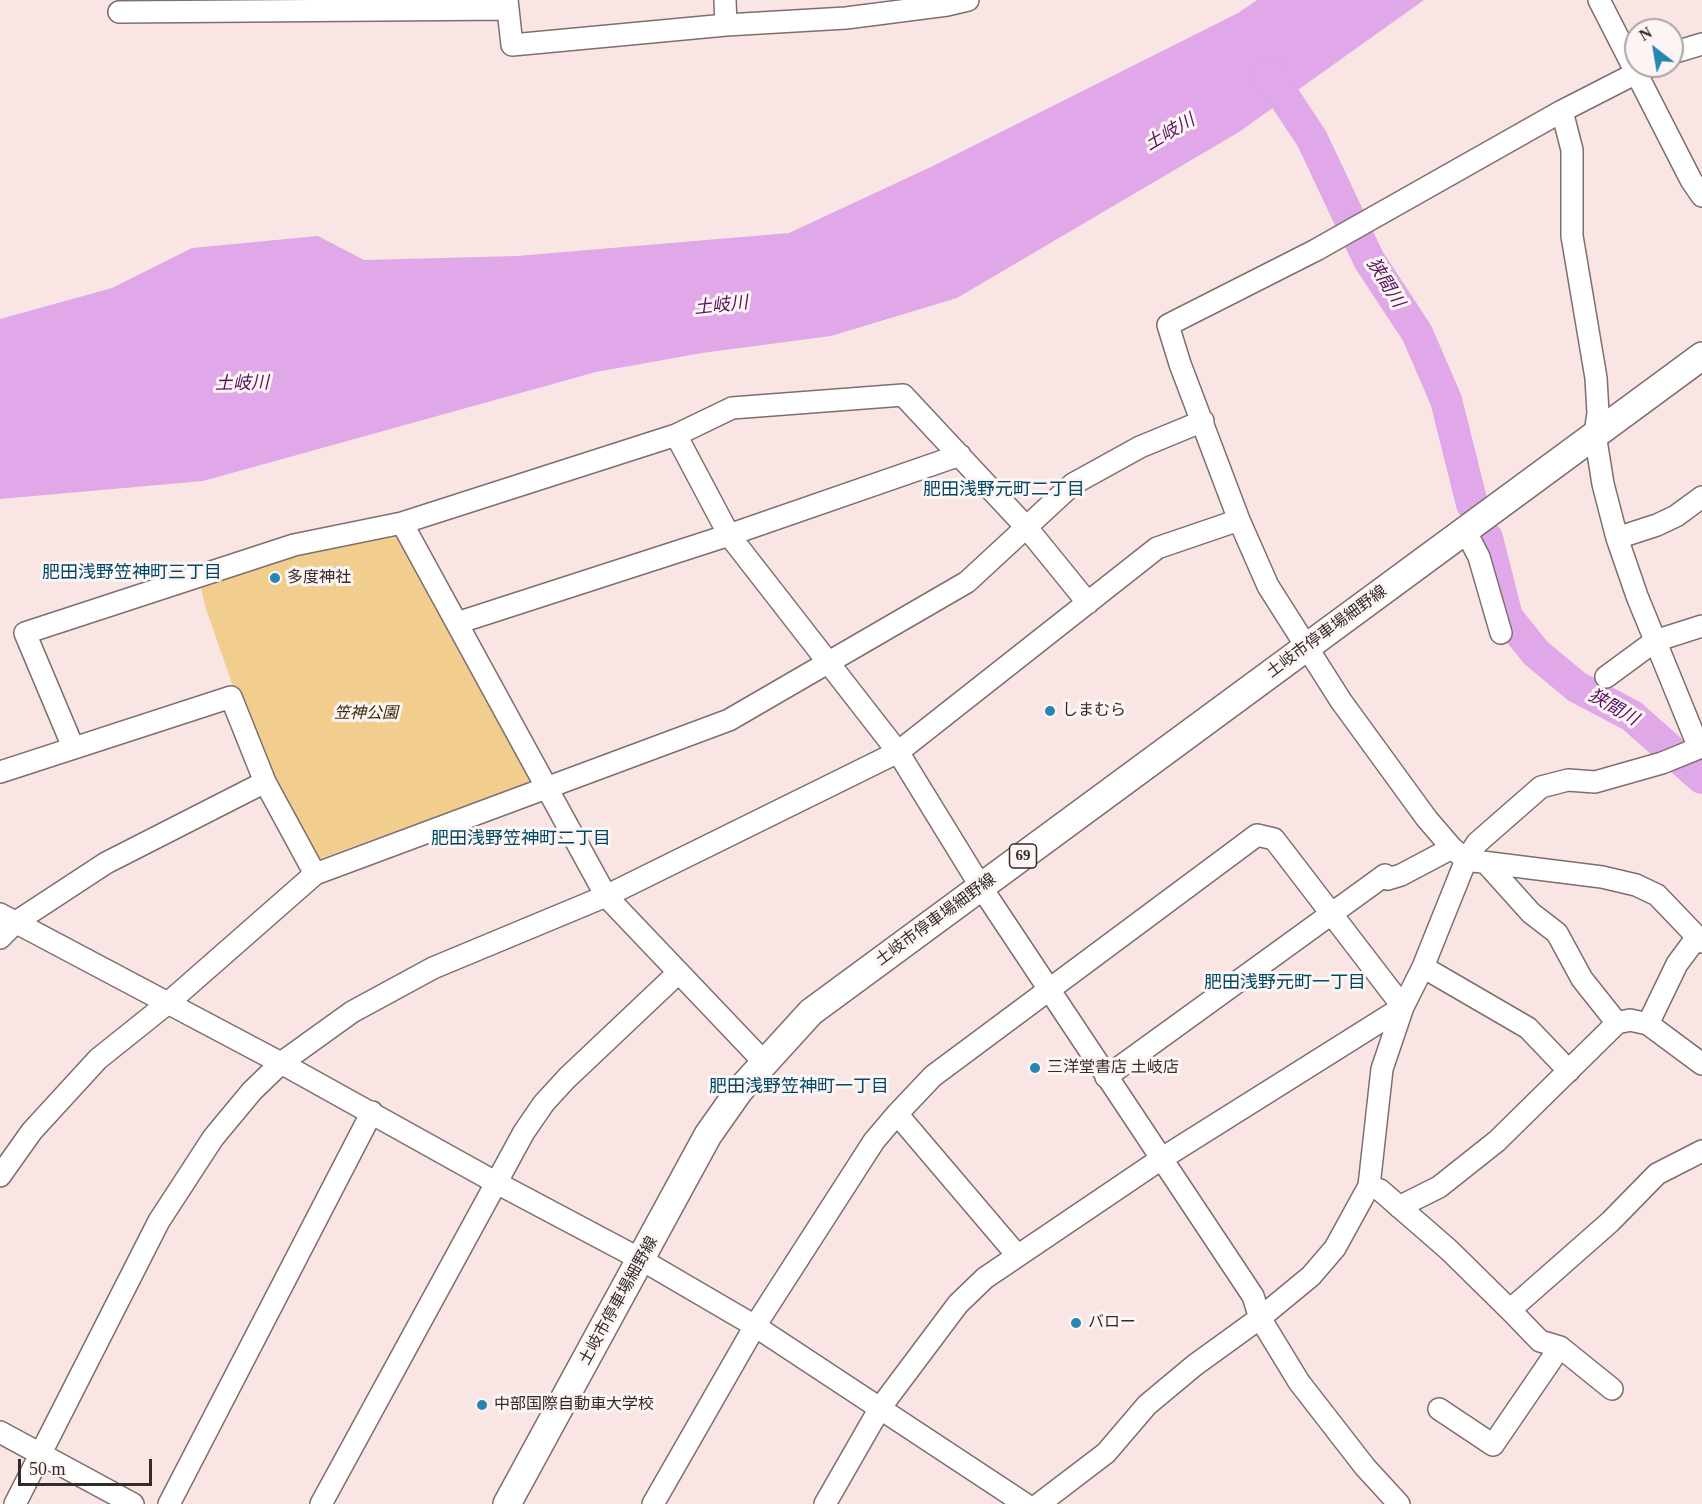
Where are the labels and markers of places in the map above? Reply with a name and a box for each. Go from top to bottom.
place label: 多度神社 [287,568,351,588]
marker: 多度神社 [268,571,282,585]
place label: しまむら [1062,701,1126,721]
marker: しまむら [1043,704,1057,718]
place label: 三洋堂書店 土岐店 [1047,1058,1179,1078]
marker: 三洋堂書店 土岐店 [1028,1061,1042,1075]
place label: バロー [1088,1313,1136,1333]
marker: バロー [1069,1316,1083,1330]
place label: 中部国際自動車大学校 [494,1395,654,1415]
marker: 中部国際自動車大学校 [475,1398,489,1412]

